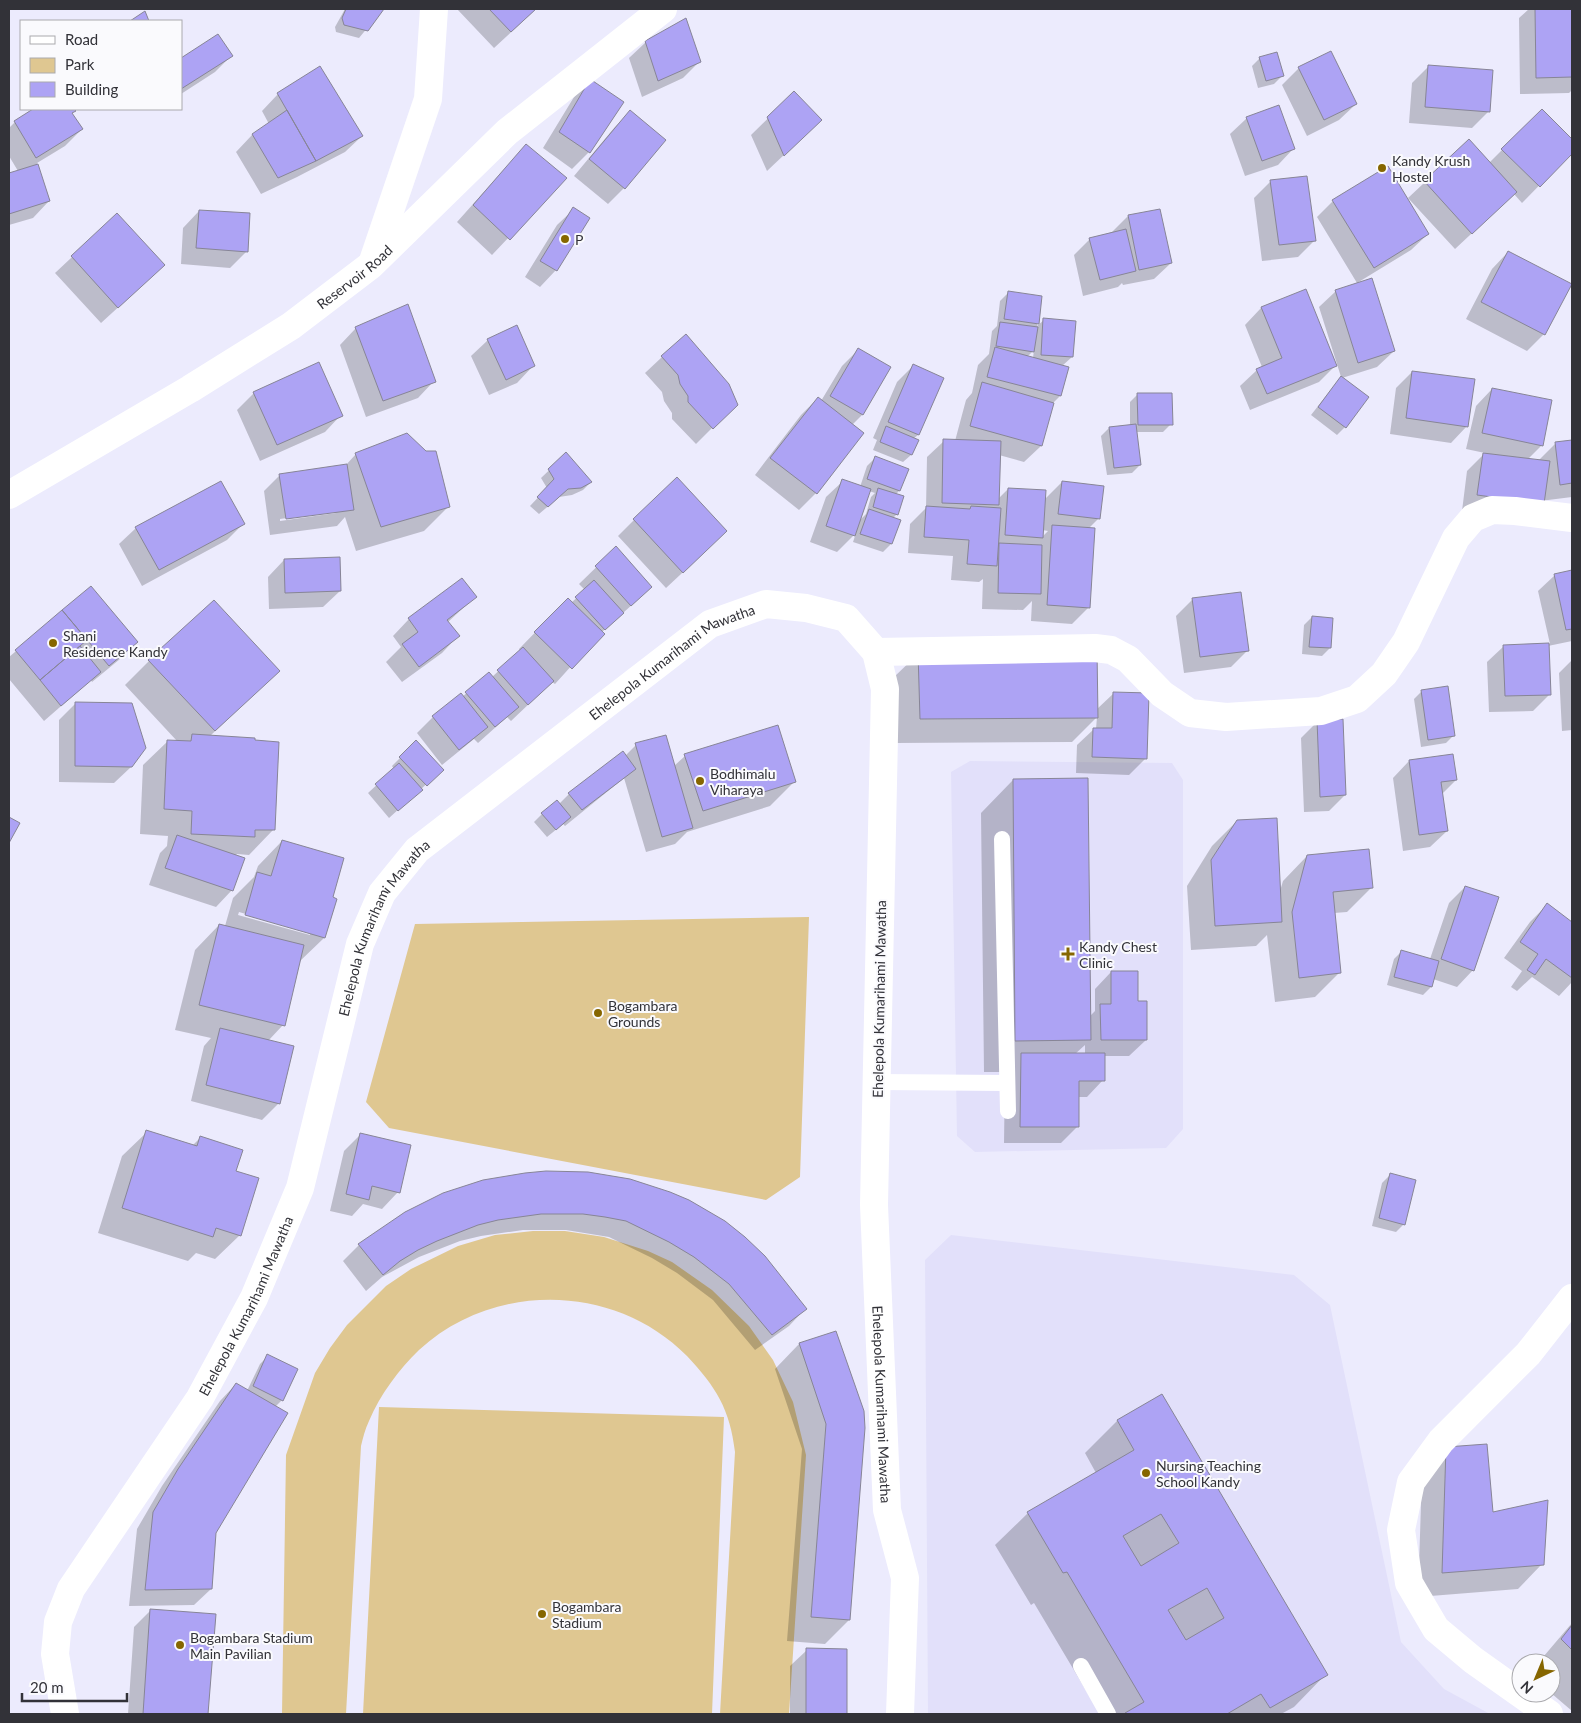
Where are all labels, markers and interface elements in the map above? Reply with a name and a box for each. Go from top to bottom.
legend [20,20,182,110]
text: Road [65,30,98,48]
text: Park [65,55,95,73]
text: Building [65,80,118,98]
place label: Kandy Krush Hostel [1392,152,1470,185]
marker: Kandy Krush Hostel [1376,162,1388,174]
place label: P [575,231,583,248]
marker: P [559,233,571,245]
street label: Reservoir Road [313,241,395,312]
street label: Ehelepola Kumarihami Mawatha [585,600,757,723]
place label: Shani Residence Kandy [63,627,169,660]
marker: Shani Residence Kandy [47,637,59,649]
place label: Bodhimalu Viharaya [710,765,775,798]
marker: Bodhimalu Viharaya [694,775,706,787]
street label: Ehelepola Kumarihami Mawatha [334,835,432,1018]
street label: Ehelepola Kumarihami Mawatha [869,900,889,1098]
place label: Kandy Chest Clinic [1079,938,1157,971]
marker: Kandy Chest Clinic [1061,947,1075,961]
place label: Bogambara Grounds [608,997,677,1030]
marker: Bogambara Grounds [592,1007,604,1019]
street label: Ehelepola Kumarihami Mawatha [194,1213,296,1398]
street label: Ehelepola Kumarihami Mawatha [870,1305,895,1504]
place label: Nursing Teaching School Kandy [1156,1457,1261,1490]
marker: Nursing Teaching School Kandy [1140,1467,1152,1479]
place label: Bogambara Stadium [552,1598,621,1631]
marker: Bogambara Stadium [536,1608,548,1620]
place label: Bogambara Stadium Main Pavilian [190,1629,313,1662]
marker: Bogambara Stadium Main Pavilian [174,1639,186,1651]
north arrow [1511,1653,1561,1703]
scale bar [22,1670,128,1702]
text: 20 m [30,1678,64,1696]
text: N [1517,1678,1536,1698]

